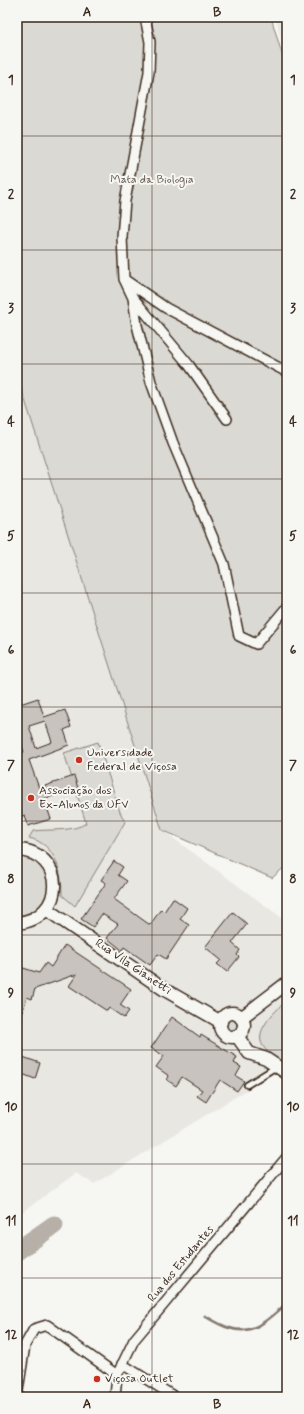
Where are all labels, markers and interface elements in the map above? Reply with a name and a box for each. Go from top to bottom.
text: A [83,4,91,21]
text: B [213,4,222,21]
text: 1 [8,72,14,89]
text: 1 [290,72,296,89]
park label: Mata da Biologia [110,172,194,188]
text: 2 [8,186,15,203]
text: 2 [290,186,297,203]
text: 3 [8,300,14,317]
text: 3 [290,300,296,317]
text: 4 [7,414,15,431]
text: 4 [289,414,297,431]
text: 5 [7,528,15,545]
text: 5 [289,528,297,545]
text: 6 [8,642,15,659]
text: 6 [290,642,297,659]
place label: Universidade Federal de Viçosa [87,745,177,775]
marker: Universidade Federal de Viçosa [74,755,84,765]
text: 7 [7,757,15,774]
text: 7 [289,757,297,774]
place label: Associação dos Ex-Alunos da UFV [39,783,129,813]
marker: Associação dos Ex-Alunos da UFV [26,793,36,803]
text: 8 [7,871,15,888]
text: 8 [289,871,297,888]
street label: Rua Vila Gianetti [92,935,175,999]
text: 9 [8,985,15,1002]
text: 9 [290,985,297,1002]
text: 10 [4,1099,18,1116]
text: 10 [286,1099,300,1116]
text: 11 [5,1213,17,1230]
text: 11 [287,1213,299,1230]
street label: Rua dos Estudantes [144,1222,218,1306]
text: 12 [5,1327,17,1344]
text: 12 [287,1327,299,1344]
place label: Viçosa Outlet [105,1371,174,1387]
marker: Viçosa Outlet [92,1374,102,1384]
text: A [83,1396,91,1413]
text: B [213,1396,222,1413]

